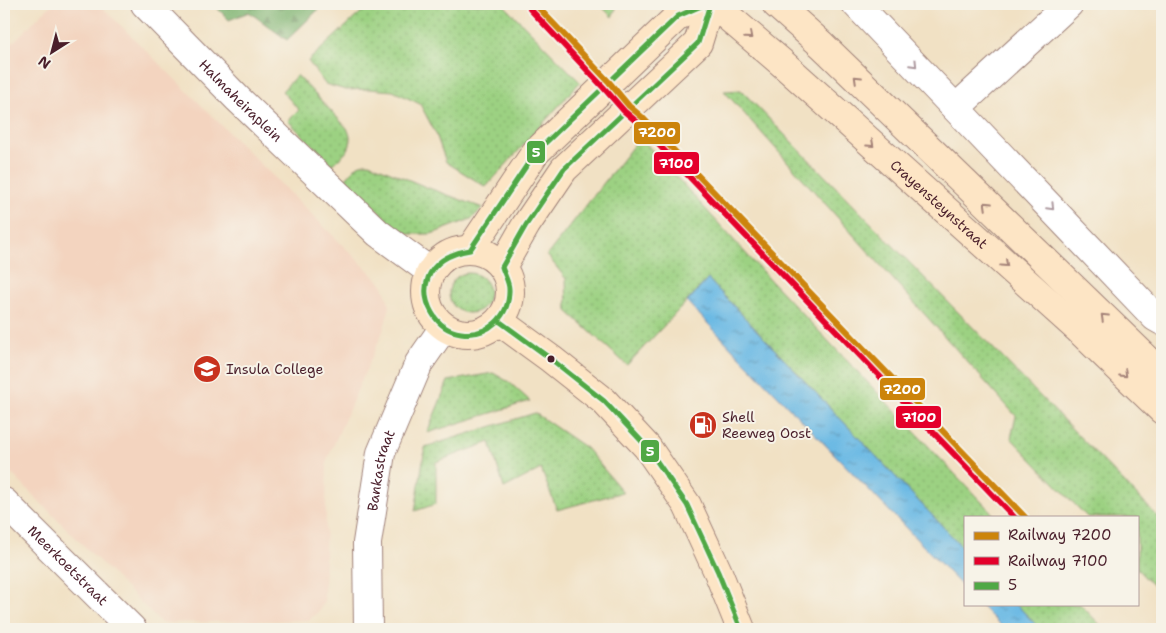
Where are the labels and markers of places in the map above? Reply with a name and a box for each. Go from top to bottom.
school or university icon: Insula College [192,354,222,384]
unlabelled marker [546,354,556,364]
place label: Insula College [226,360,324,378]
place label: Shell Reeweg Oost [722,408,811,442]
fuel station icon: Shell Reeweg Oost [688,410,718,440]

